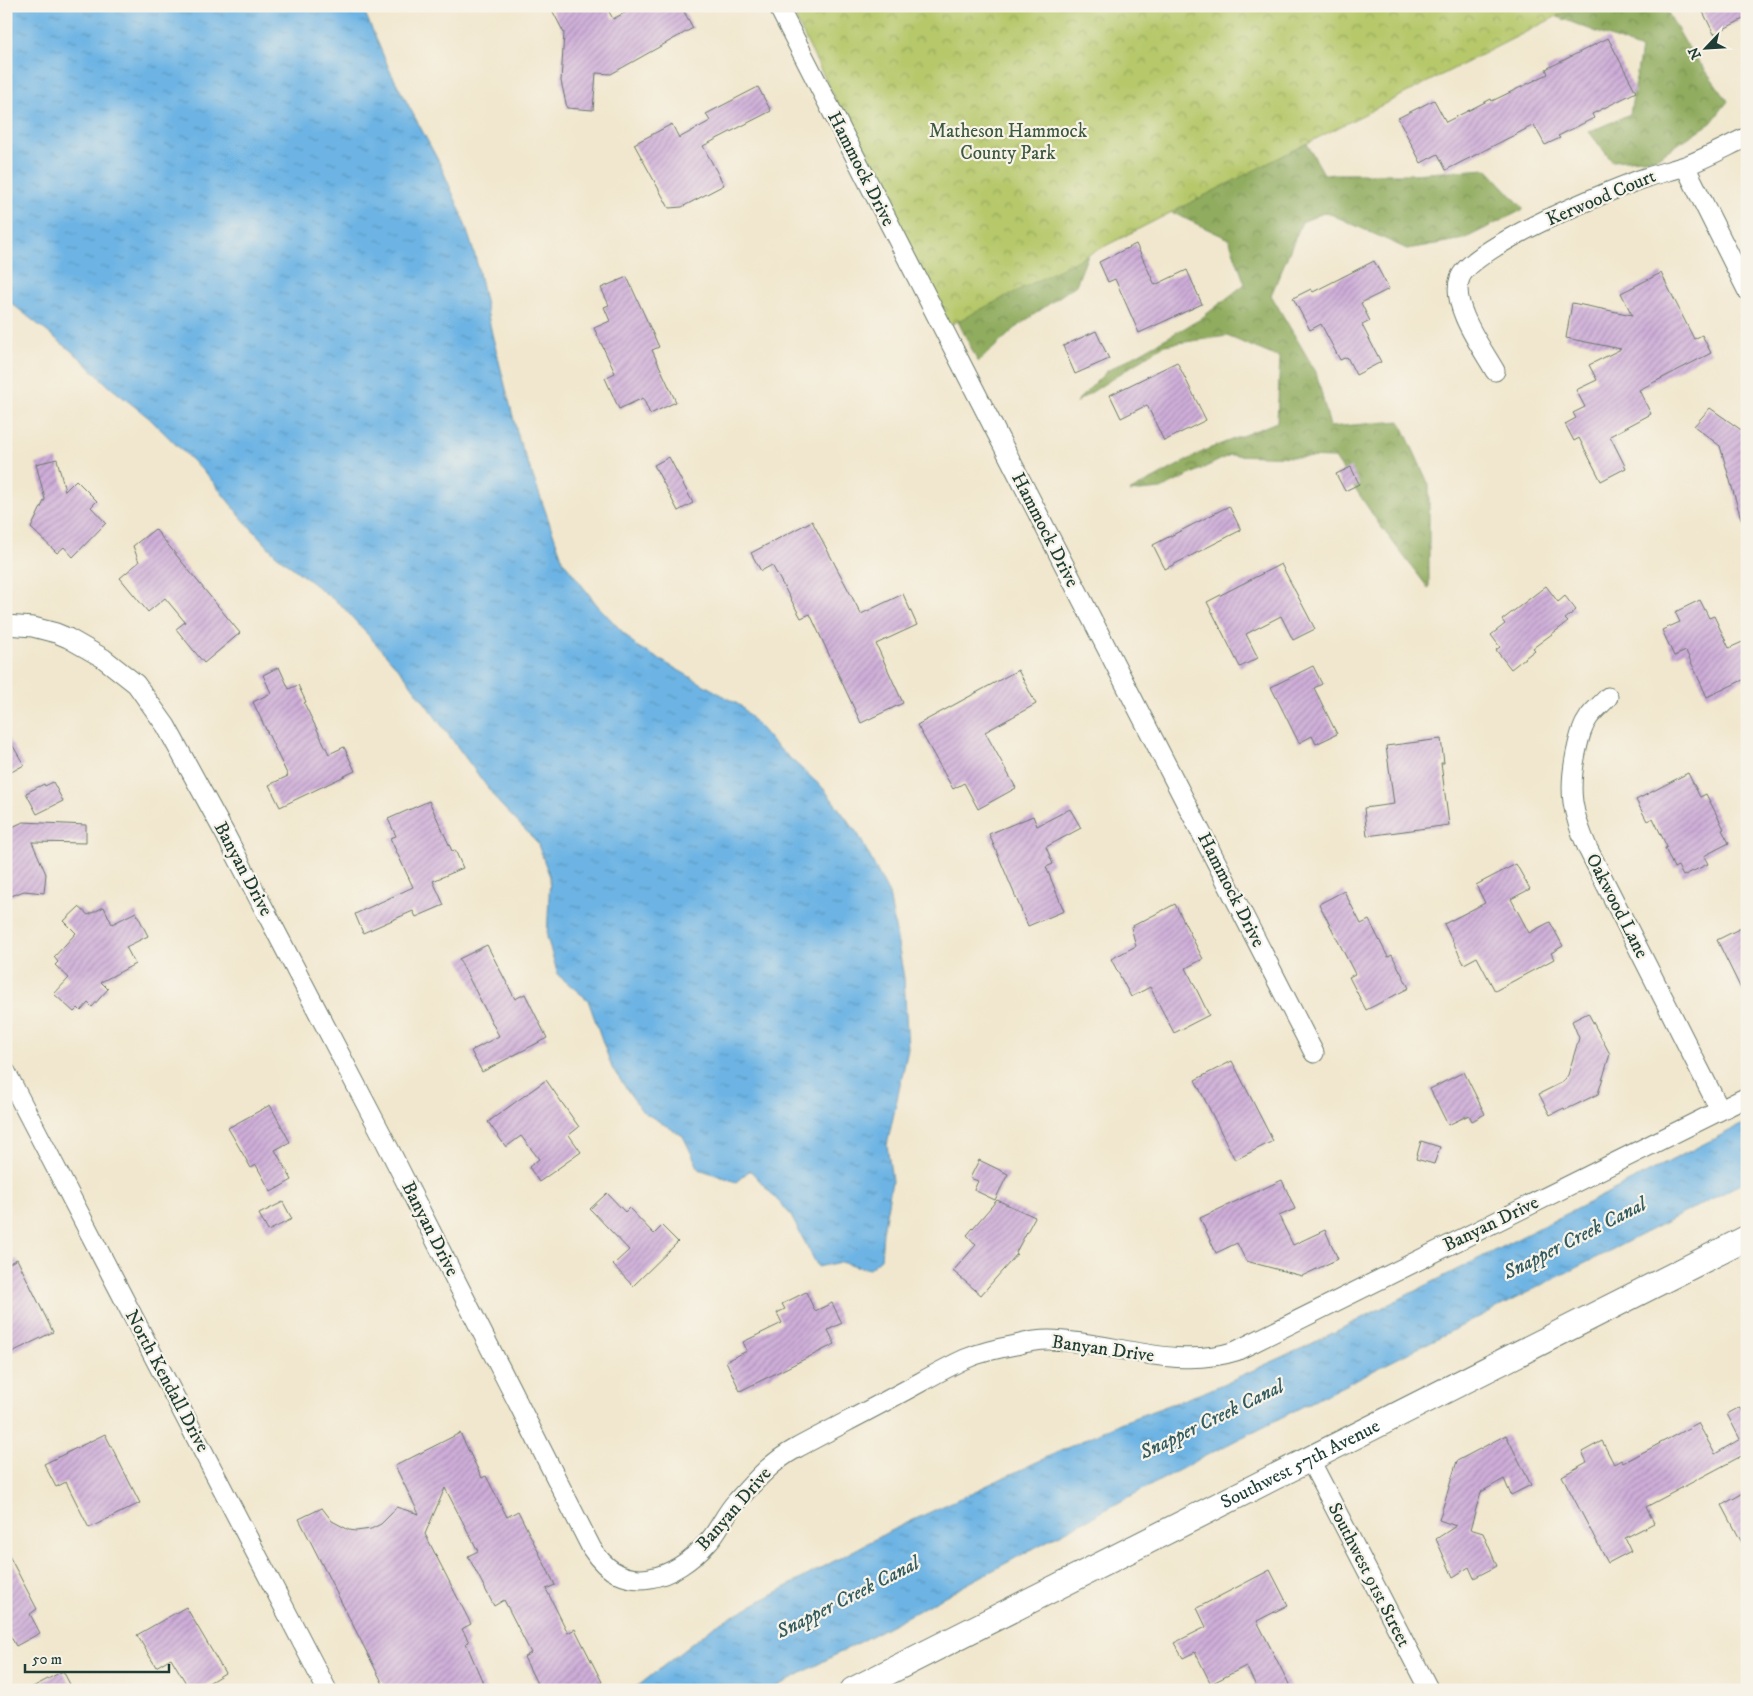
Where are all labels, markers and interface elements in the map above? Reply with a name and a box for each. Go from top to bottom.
north arrow [1680,22,1730,72]
text: N [1684,44,1706,62]
street label: Hammock Drive [822,108,900,230]
park label: Matheson Hammock County Park [929,120,1088,165]
street label: Kerwood Court [1543,165,1659,231]
street label: Hammock Drive [1006,469,1084,591]
street label: Banyan Drive [209,818,277,920]
street label: Hammock Drive [1192,829,1270,951]
street label: Oakwood Lane [1581,850,1653,962]
street label: Banyan Drive [396,1178,464,1280]
street label: Banyan Drive [1440,1191,1543,1257]
water label: Snapper Creek Canal [1498,1191,1652,1286]
street label: North Kendall Drive [120,1306,214,1456]
street label: Banyan Drive [1050,1330,1156,1368]
water label: Snapper Creek Canal [1135,1374,1290,1466]
street label: Southwest 57th Avenue [1217,1414,1384,1514]
street label: Banyan Drive [691,1462,777,1556]
street label: Southwest 91st Street [1323,1499,1415,1651]
water label: Snapper Creek Canal [771,1550,925,1645]
scale bar [25,1641,169,1673]
text: 50 m [32,1650,62,1669]

